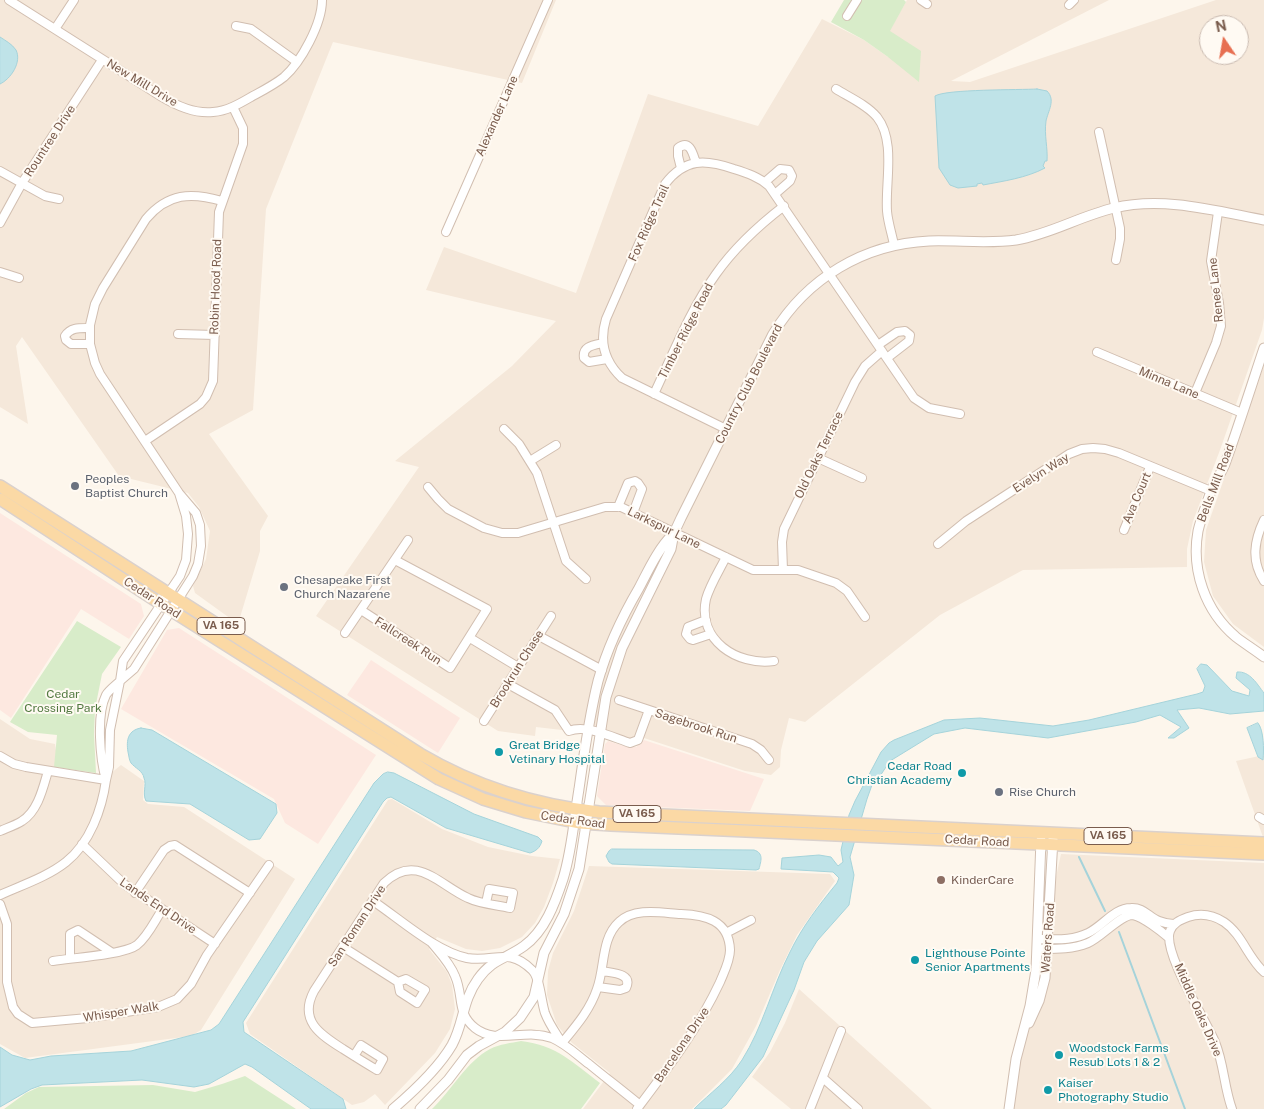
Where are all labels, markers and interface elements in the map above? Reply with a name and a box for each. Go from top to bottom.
north arrow [1199,15,1249,65]
text: N [1214,17,1228,35]
street label: New Mill Drive [104,56,180,110]
street label: Alexander Lane [473,73,521,159]
street label: Rountree Drive [21,102,79,180]
street label: Fox Ridge Trail [626,182,672,264]
street label: Robin Hood Road [207,239,225,335]
street label: Renee Lane [1205,257,1227,323]
street label: Timber Ridge Road [656,281,716,381]
street label: Country Club Boulevard [712,322,786,446]
street label: Minna Lane [1137,364,1201,402]
street label: Old Oaks Terrace [792,409,846,501]
street label: Bells Mill Road [1194,442,1238,524]
street label: Evelyn Way [1010,450,1072,496]
street label: Ava Court [1120,470,1154,526]
place label: Peoples Baptist Church [85,472,168,500]
marker: Peoples Baptist Church [69,480,81,492]
street label: Larkspur Lane [625,504,703,552]
place label: Chesapeake First Church Nazarene [294,573,391,601]
street label: Cedar Road [121,574,183,622]
marker: Chesapeake First Church Nazarene [278,581,290,593]
street label: Fallcreek Run [372,614,444,668]
road number: VA 165 [197,618,245,634]
street label: Brookrun Chase [487,627,547,711]
park label: Cedar Crossing Park [24,687,102,715]
street label: Sagebrook Run [653,706,739,746]
place label: Great Bridge Vetinary Hospital [509,738,605,766]
marker: Great Bridge Vetinary Hospital [493,746,505,758]
place label: Cedar Road Christian Academy [847,759,952,787]
marker: Cedar Road Christian Academy [956,767,968,779]
place label: Rise Church [1009,785,1076,799]
marker: Rise Church [993,786,1005,798]
road number: VA 165 [613,806,661,822]
street label: Cedar Road [540,808,606,832]
road number: VA 165 [1084,828,1132,844]
street label: Cedar Road [944,832,1010,850]
place label: KinderCare [951,873,1014,887]
marker: KinderCare [935,874,947,886]
street label: Lands End Drive [117,875,199,937]
street label: San Roman Drive [325,882,389,970]
street label: Waters Road [1038,902,1058,974]
place label: Lighthouse Pointe Senior Apartments [925,946,1030,974]
marker: Lighthouse Pointe Senior Apartments [909,954,921,966]
street label: Middle Oaks Drive [1171,961,1225,1059]
street label: Whisper Walk [82,999,160,1025]
street label: Barcelona Drive [651,1005,713,1085]
place label: Woodstock Farms Resub Lots 1 & 2 [1069,1041,1169,1069]
marker: Woodstock Farms Resub Lots 1 & 2 [1053,1049,1065,1061]
place label: Kaiser Photography Studio [1058,1076,1168,1104]
marker: Kaiser Photography Studio [1042,1084,1054,1096]

